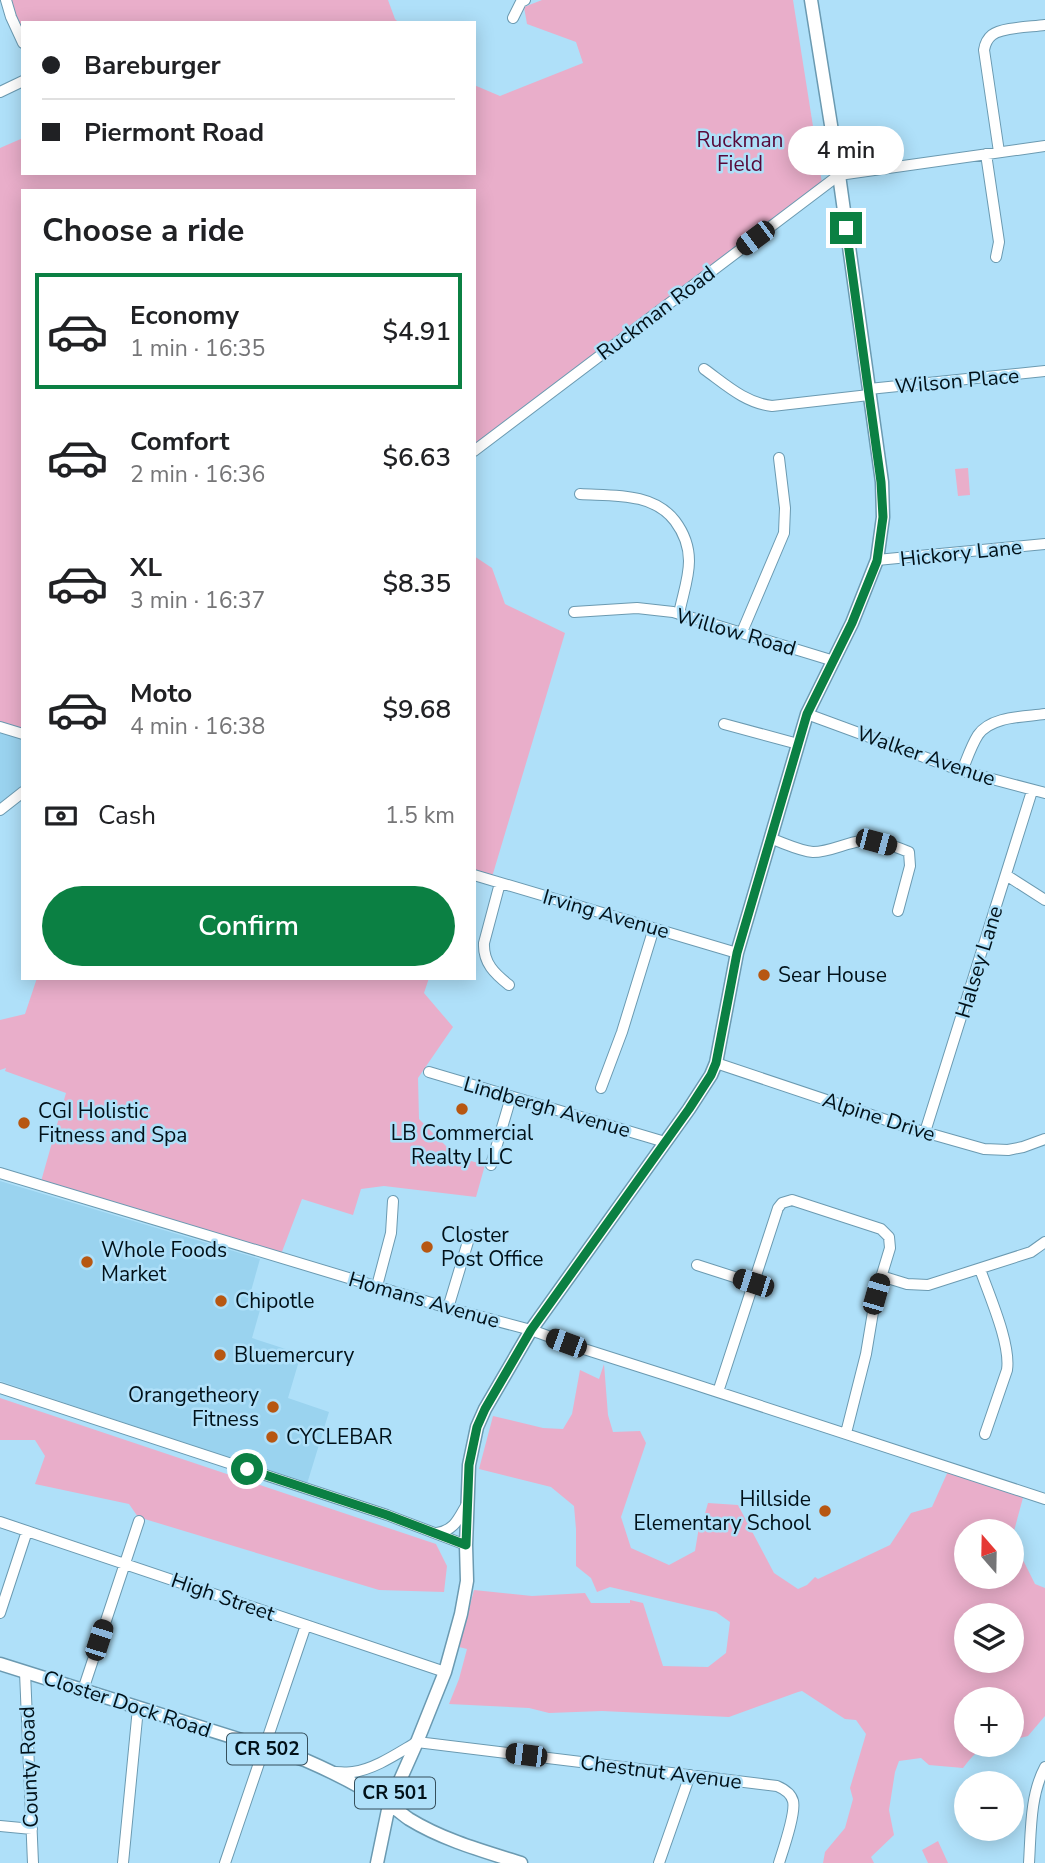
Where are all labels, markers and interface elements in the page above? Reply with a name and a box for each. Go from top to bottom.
text: Bareburger [84,48,221,83]
text: Piermont Road [84,115,264,150]
park label: Ruckman Field [696,126,784,178]
callout: 4 min [788,126,904,176]
text: 4 min [817,135,875,166]
text: Choose a ride [42,209,244,252]
route end [830,212,862,244]
car [732,217,779,259]
street label: Ruckman Road [591,259,721,367]
text: Economy [130,298,239,333]
icon: car [46,300,109,363]
text: $4.91 [382,314,451,349]
text: 1 min · 16:35 [130,333,265,364]
street label: Wilson Place [894,362,1020,400]
text: Comfort [130,424,230,459]
icon: car [46,426,109,489]
text: $6.63 [382,440,451,475]
text: 2 min · 16:36 [130,459,265,490]
street label: Hickory Lane [899,533,1023,573]
text: XL [130,550,162,585]
icon: car [46,552,109,615]
text: $8.35 [382,566,451,601]
text: 3 min · 16:37 [130,585,265,616]
street label: Willow Road [673,601,799,663]
text: Moto [130,676,192,711]
icon: car [46,678,109,741]
text: $9.68 [382,692,451,727]
text: 4 min · 16:38 [130,711,265,742]
street label: Walker Avenue [853,719,999,793]
icon: cash [42,797,80,835]
text: Cash [98,798,156,833]
text: 1.5 km [385,800,455,831]
car [853,826,900,858]
street label: Irving Avenue [540,883,672,945]
button: Confirm [42,886,455,966]
street label: Halsey Lane [949,902,1009,1022]
place label: Sear House [778,961,887,989]
marker: Sear House [756,967,772,983]
street label: Lindbergh Avenue [460,1070,634,1144]
street label: Alpine Drive [819,1086,939,1148]
place label: CGI Holistic Fitness and Spa [38,1097,187,1149]
marker: LB Commercial Realty LLC [454,1101,470,1117]
marker: CGI Holistic Fitness and Spa [16,1115,32,1131]
place label: LB Commercial Realty LLC [391,1119,534,1171]
place label: Closter Post Office [441,1221,543,1273]
place label: Whole Foods Market [101,1236,227,1288]
marker: Closter Post Office [419,1239,435,1255]
marker: Whole Foods Market [79,1254,95,1270]
street label: Homans Avenue [345,1265,503,1335]
car [730,1267,777,1299]
car [861,1271,892,1317]
place label: Chipotle [235,1287,314,1315]
marker: Chipotle [213,1293,229,1309]
car [543,1326,590,1360]
place label: Bluemercury [234,1341,355,1369]
marker: Bluemercury [212,1347,228,1363]
place label: Orangetheory Fitness [128,1381,259,1433]
marker: Orangetheory Fitness [265,1399,281,1415]
place label: CYCLEBAR [286,1423,393,1451]
marker: CYCLEBAR [264,1429,280,1445]
route start [231,1453,263,1485]
place label: Hillside Elementary School [633,1485,812,1537]
marker: Hillside Elementary School [817,1503,833,1519]
north arrow [954,1519,1024,1589]
map controls [954,1519,1024,1841]
street label: High Street [167,1566,279,1628]
button: layers [954,1603,1024,1673]
car [83,1617,116,1663]
street label: Closter Dock Road [39,1664,215,1744]
button: + [954,1687,1024,1757]
street label: County Road [13,1706,45,1828]
road number: CR 502 [227,1734,307,1764]
car [504,1742,549,1768]
street label: Chestnut Avenue [579,1748,743,1796]
button: − [954,1771,1024,1841]
road number: CR 501 [355,1778,435,1809]

